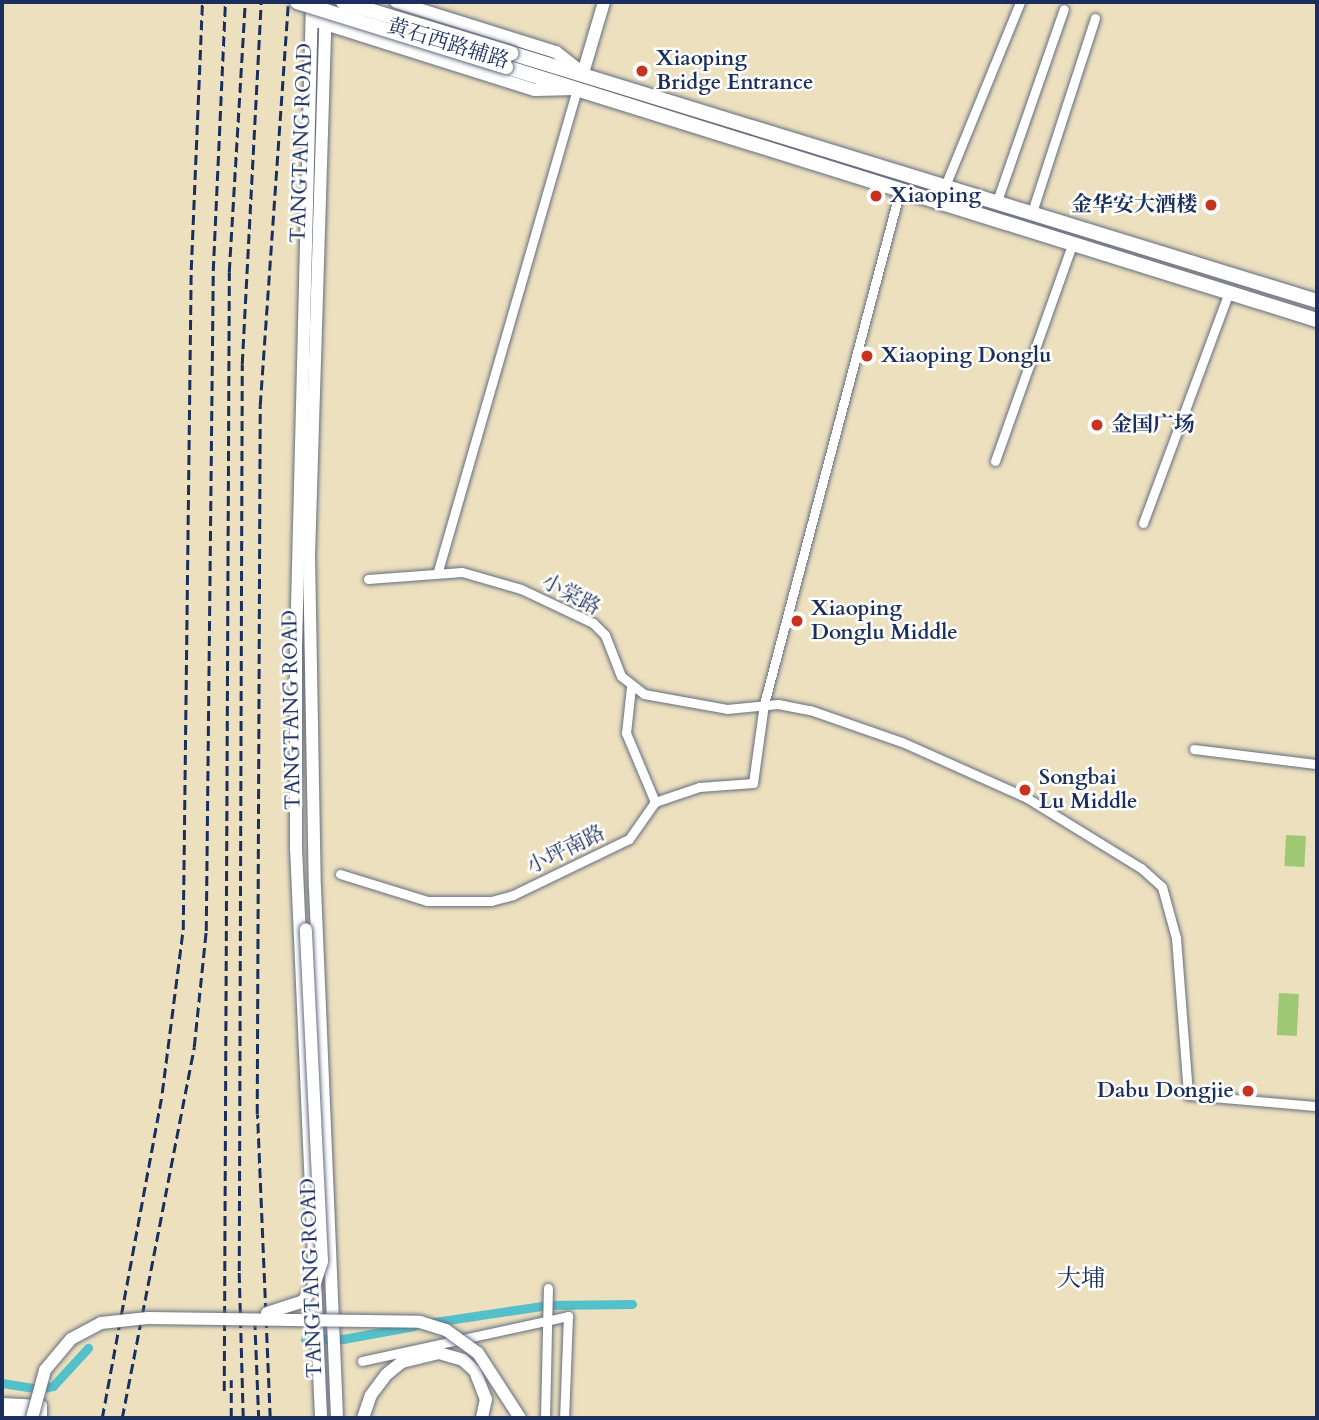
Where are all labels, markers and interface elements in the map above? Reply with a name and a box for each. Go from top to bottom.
street label: 黄石西路辅路 [384,14,512,74]
street label: TANGTANG ROAD [286,43,318,243]
place label: Xiaoping Bridge Entrance [656,46,813,96]
marker: Xiaoping Bridge Entrance [634,63,650,79]
place label: Xiaoping [890,183,981,209]
marker: Xiaoping [868,188,884,204]
place label: 金华安大酒楼 [1071,192,1197,218]
marker: 金华安大酒楼 [1203,197,1219,213]
place label: Xiaoping Donglu [881,343,1052,369]
marker: Xiaoping Donglu [859,348,875,364]
place label: 金国广场 [1111,412,1195,438]
marker: 金国广场 [1089,417,1105,433]
street label: 小棠路 [537,569,605,621]
place label: Xiaoping Donglu Middle [811,596,958,646]
street label: TANGTANG ROAD [278,610,306,810]
marker: Xiaoping Donglu Middle [789,613,805,629]
place label: Songbai Lu Middle [1039,765,1138,815]
marker: Songbai Lu Middle [1017,782,1033,798]
street label: 小坪南路 [523,820,609,880]
place label: Dabu Dongjie [1097,1078,1234,1104]
marker: Dabu Dongjie [1240,1083,1256,1099]
street label: TANGTANG ROAD [296,1178,328,1378]
district label: 大埔 [1057,1265,1105,1293]

